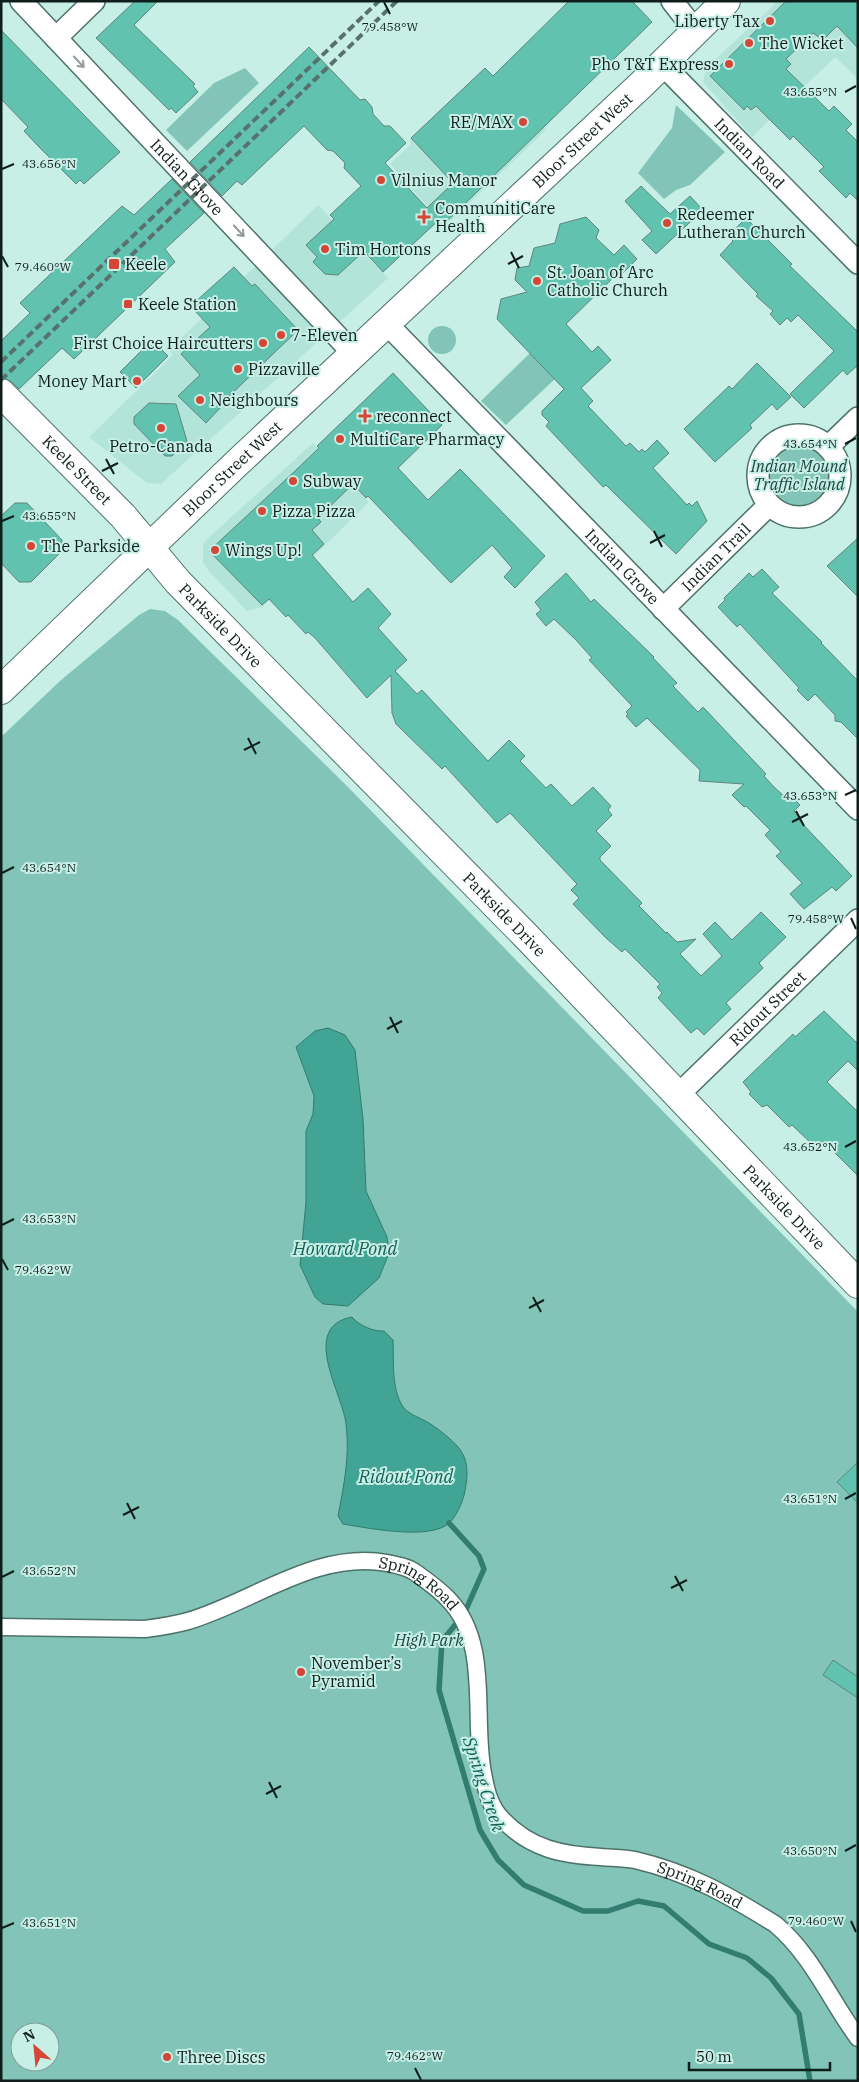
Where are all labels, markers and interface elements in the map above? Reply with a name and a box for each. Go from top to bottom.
place label: Liberty Tax [674,11,760,31]
marker: Liberty Tax [764,15,776,27]
text: 79.458°W [362,19,419,34]
place label: The Wicket [759,33,844,53]
marker: The Wicket [743,37,755,49]
place label: Pho T&T Express [591,54,719,74]
one-way arrow [73,55,85,68]
marker: Pho T&T Express [723,58,735,70]
text: 43.655°N [783,84,837,99]
street label: Bloor Street West [528,88,637,192]
place label: RE/MAX [450,112,513,132]
street label: Indian Road [711,113,789,193]
marker: RE/MAX [517,116,529,128]
street label: Indian Grove [146,135,228,219]
text: 43.656°N [22,156,76,171]
place label: Vilnius Manor [391,170,497,190]
marker: Vilnius Manor [375,174,387,186]
place label: CommunitiCare Health [435,198,555,236]
place label: Redeemer Lutheran Church [677,204,806,242]
marker: CommunitiCare Health [417,210,431,224]
marker: Redeemer Lutheran Church [661,217,673,229]
one-way arrow [233,224,245,237]
place label: Tim Hortons [335,239,431,259]
marker: Tim Hortons [319,243,331,255]
place label: Keele [125,254,166,274]
marker: Keele [107,257,121,271]
text: 79.460°W [15,259,72,274]
place label: St. Joan of Arc Catholic Church [547,262,668,300]
marker: St. Joan of Arc Catholic Church [531,275,543,287]
place label: Keele Station [138,294,237,314]
marker: Keele Station [122,298,134,310]
place label: 7-Eleven [291,325,358,345]
marker: 7-Eleven [275,329,287,341]
place label: First Choice Haircutters [73,333,253,353]
marker: First Choice Haircutters [257,337,269,349]
place label: Pizzaville [248,359,320,379]
marker: Pizzaville [232,363,244,375]
place label: Money Mart [37,371,127,391]
marker: Money Mart [131,375,143,387]
place label: Neighbours [210,390,298,410]
marker: Neighbours [194,394,206,406]
place label: reconnect [376,406,452,426]
marker: reconnect [358,409,372,423]
street label: Bloor Street West [178,416,286,520]
marker: Petro-Canada [155,422,167,434]
place label: MultiCare Pharmacy [350,429,505,449]
street label: Keele Street [38,431,116,509]
marker: MultiCare Pharmacy [334,433,346,445]
place label: Petro-Canada [109,436,213,456]
text: 43.654°N [783,436,837,451]
park label: Indian Mound Traffic Island [750,456,847,494]
place label: Subway [303,471,362,491]
marker: Subway [287,475,299,487]
place label: Pizza Pizza [272,501,356,521]
marker: Pizza Pizza [256,505,268,517]
text: 43.655°N [22,508,76,523]
street label: Indian Trail [677,519,755,596]
street label: Indian Grove [581,524,664,609]
place label: The Parkside [41,536,140,556]
marker: The Parkside [25,540,37,552]
place label: Wings Up! [225,540,302,560]
marker: Wings Up! [209,544,221,556]
street label: Parkside Drive [175,579,266,672]
text: 43.653°N [783,788,837,803]
text: 43.654°N [22,860,76,875]
street label: Parkside Drive [459,868,550,961]
text: 79.458°W [788,911,845,926]
street label: Ridout Street [725,966,810,1050]
text: 43.652°N [783,1139,837,1154]
street label: Parkside Drive [739,1160,830,1254]
text: 43.653°N [22,1211,76,1226]
water label: Howard Pond [292,1237,397,1260]
text: 79.462°W [15,1262,72,1277]
water label: Ridout Pond [358,1465,454,1488]
text: 43.651°N [783,1491,837,1506]
street label: Spring Road [377,1552,464,1615]
text: 43.652°N [22,1563,76,1578]
park label: High Park [393,1630,464,1650]
place label: November’s Pyramid [311,1653,401,1691]
marker: November’s Pyramid [295,1666,307,1678]
water label: Spring Creek [457,1732,510,1835]
text: 43.650°N [783,1843,837,1858]
street label: Spring Road [655,1857,747,1913]
text: 79.460°W [788,1913,845,1928]
text: 43.651°N [22,1915,76,1930]
north arrow [10,2022,60,2072]
text: N [20,2025,38,2046]
scale bar [689,2040,830,2072]
place label: Three Discs [177,2047,266,2067]
text: 50 m [696,2047,732,2066]
text: 79.462°W [387,2048,444,2063]
marker: Three Discs [161,2051,173,2063]

